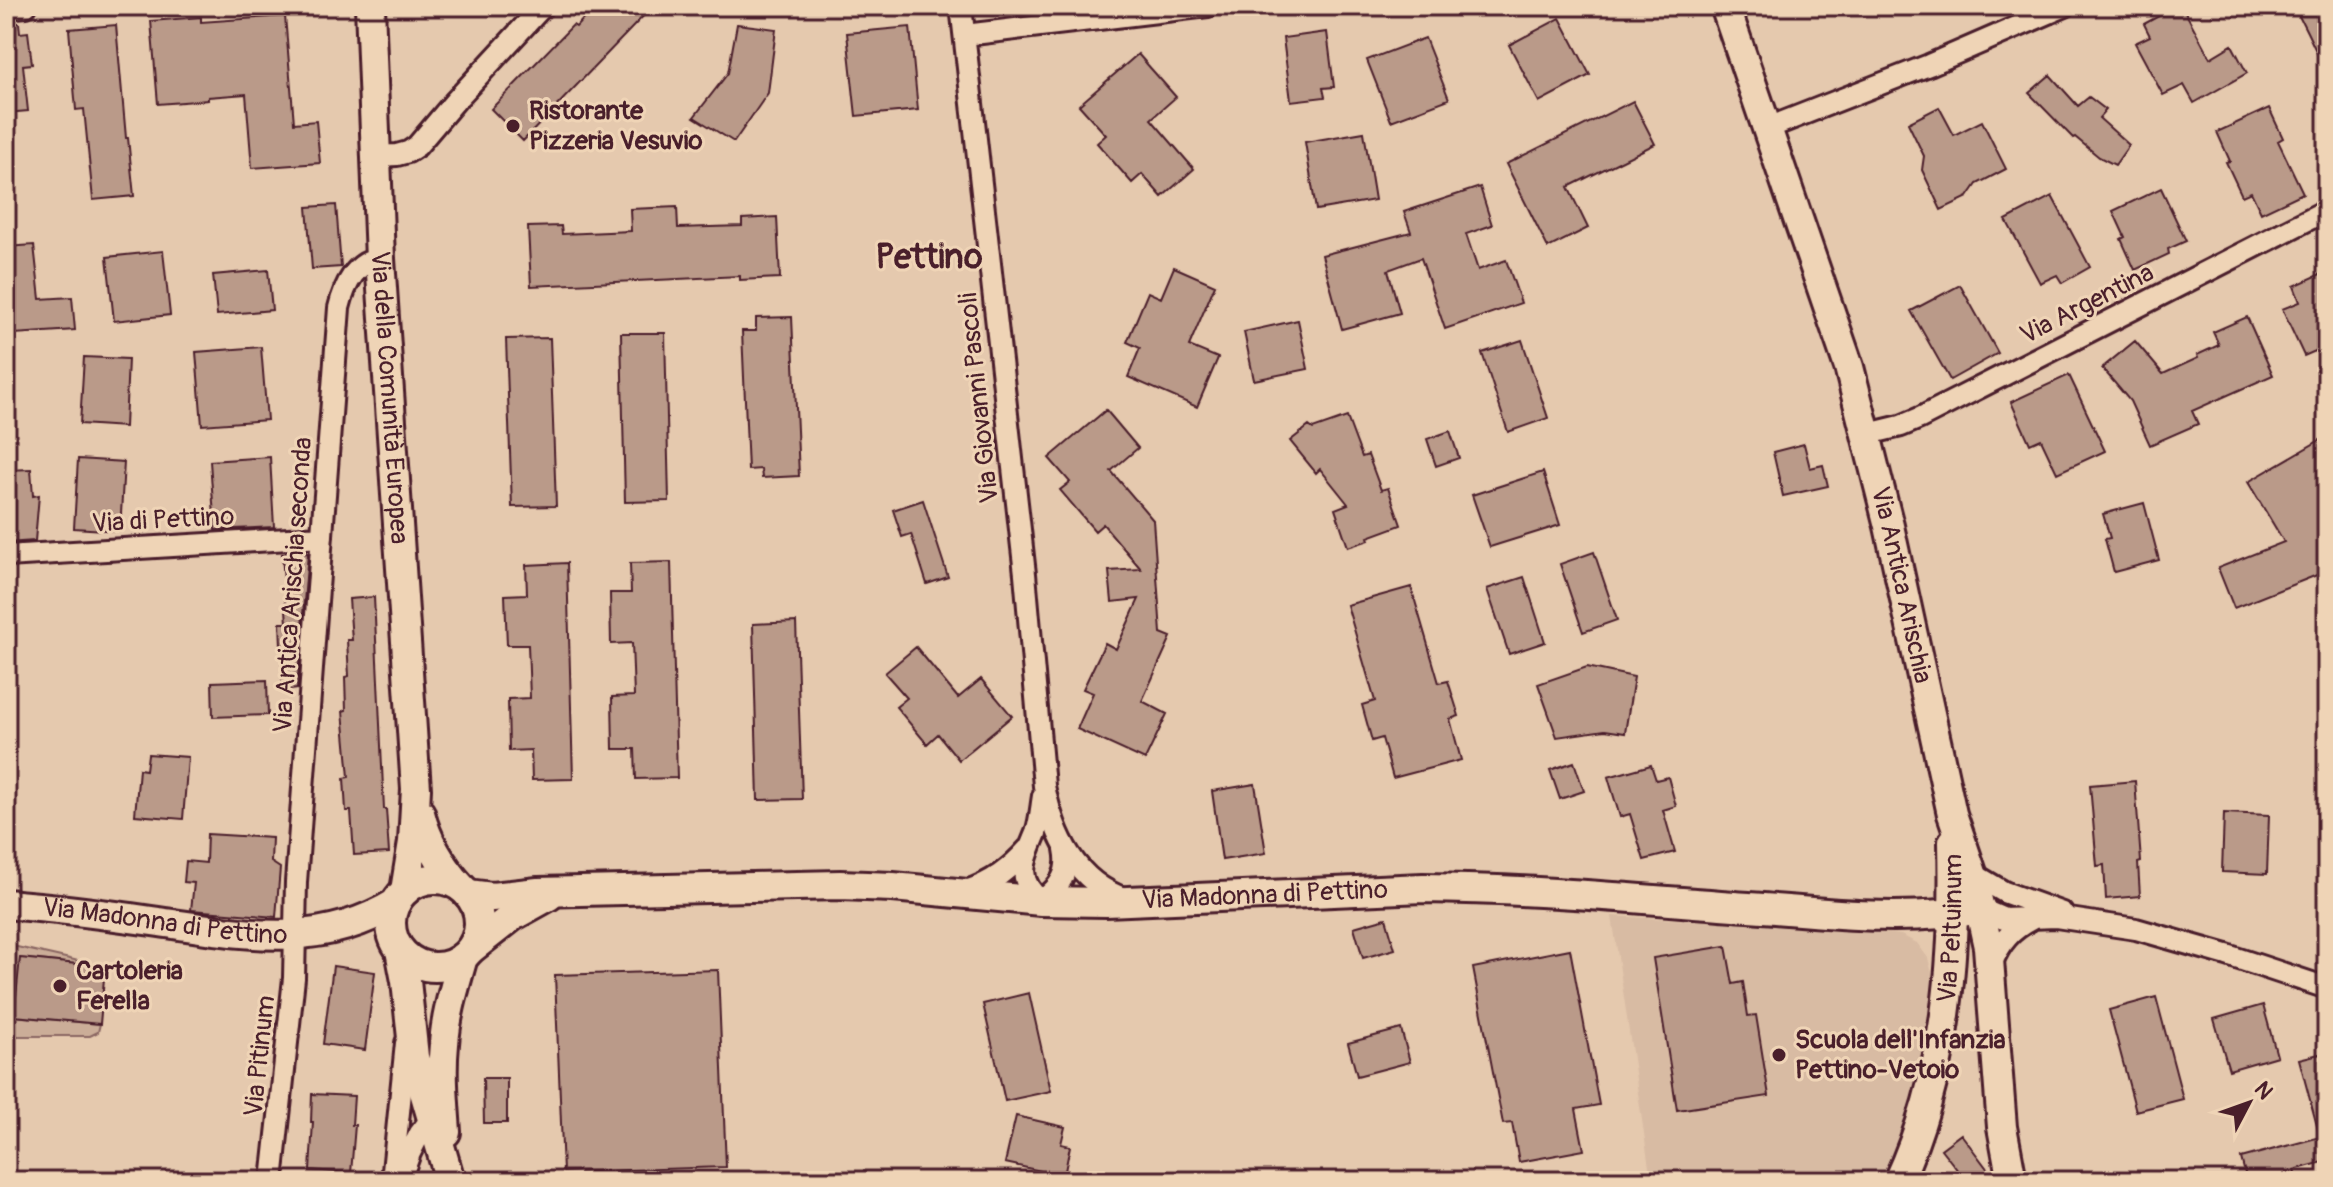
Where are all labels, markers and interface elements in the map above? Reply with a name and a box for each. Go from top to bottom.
place label: Ristorante Pizzeria Vesuvio [529,95,702,157]
marker: Ristorante Pizzeria Vesuvio [504,117,522,135]
district label: Pettino [876,236,982,279]
street label: Via della Comunità Europea [364,250,415,545]
street label: Via Argentina [2015,257,2159,351]
street label: Via Giovanni Pascoli [952,291,1006,505]
street label: Via Antica Arischia seconda [267,436,319,734]
street label: Via Antica Arischia [1864,484,1939,686]
street label: Via di Pettino [91,500,235,540]
street label: Via Peltuinum [1931,854,1970,1005]
street label: Via Madonna di Pettino [1141,874,1389,916]
street label: Via Madonna di Pettino [41,891,288,951]
place label: Cartoleria Ferella [76,955,183,1017]
marker: Cartoleria Ferella [51,977,69,995]
street label: Via Pitinum [238,994,282,1118]
place label: Scuola dell'Infanzia Pettino-Vetoio [1795,1024,2006,1086]
marker: Scuola dell'Infanzia Pettino-Vetoio [1770,1046,1788,1064]
north arrow [2209,1063,2289,1143]
text: N [2248,1076,2279,1105]

